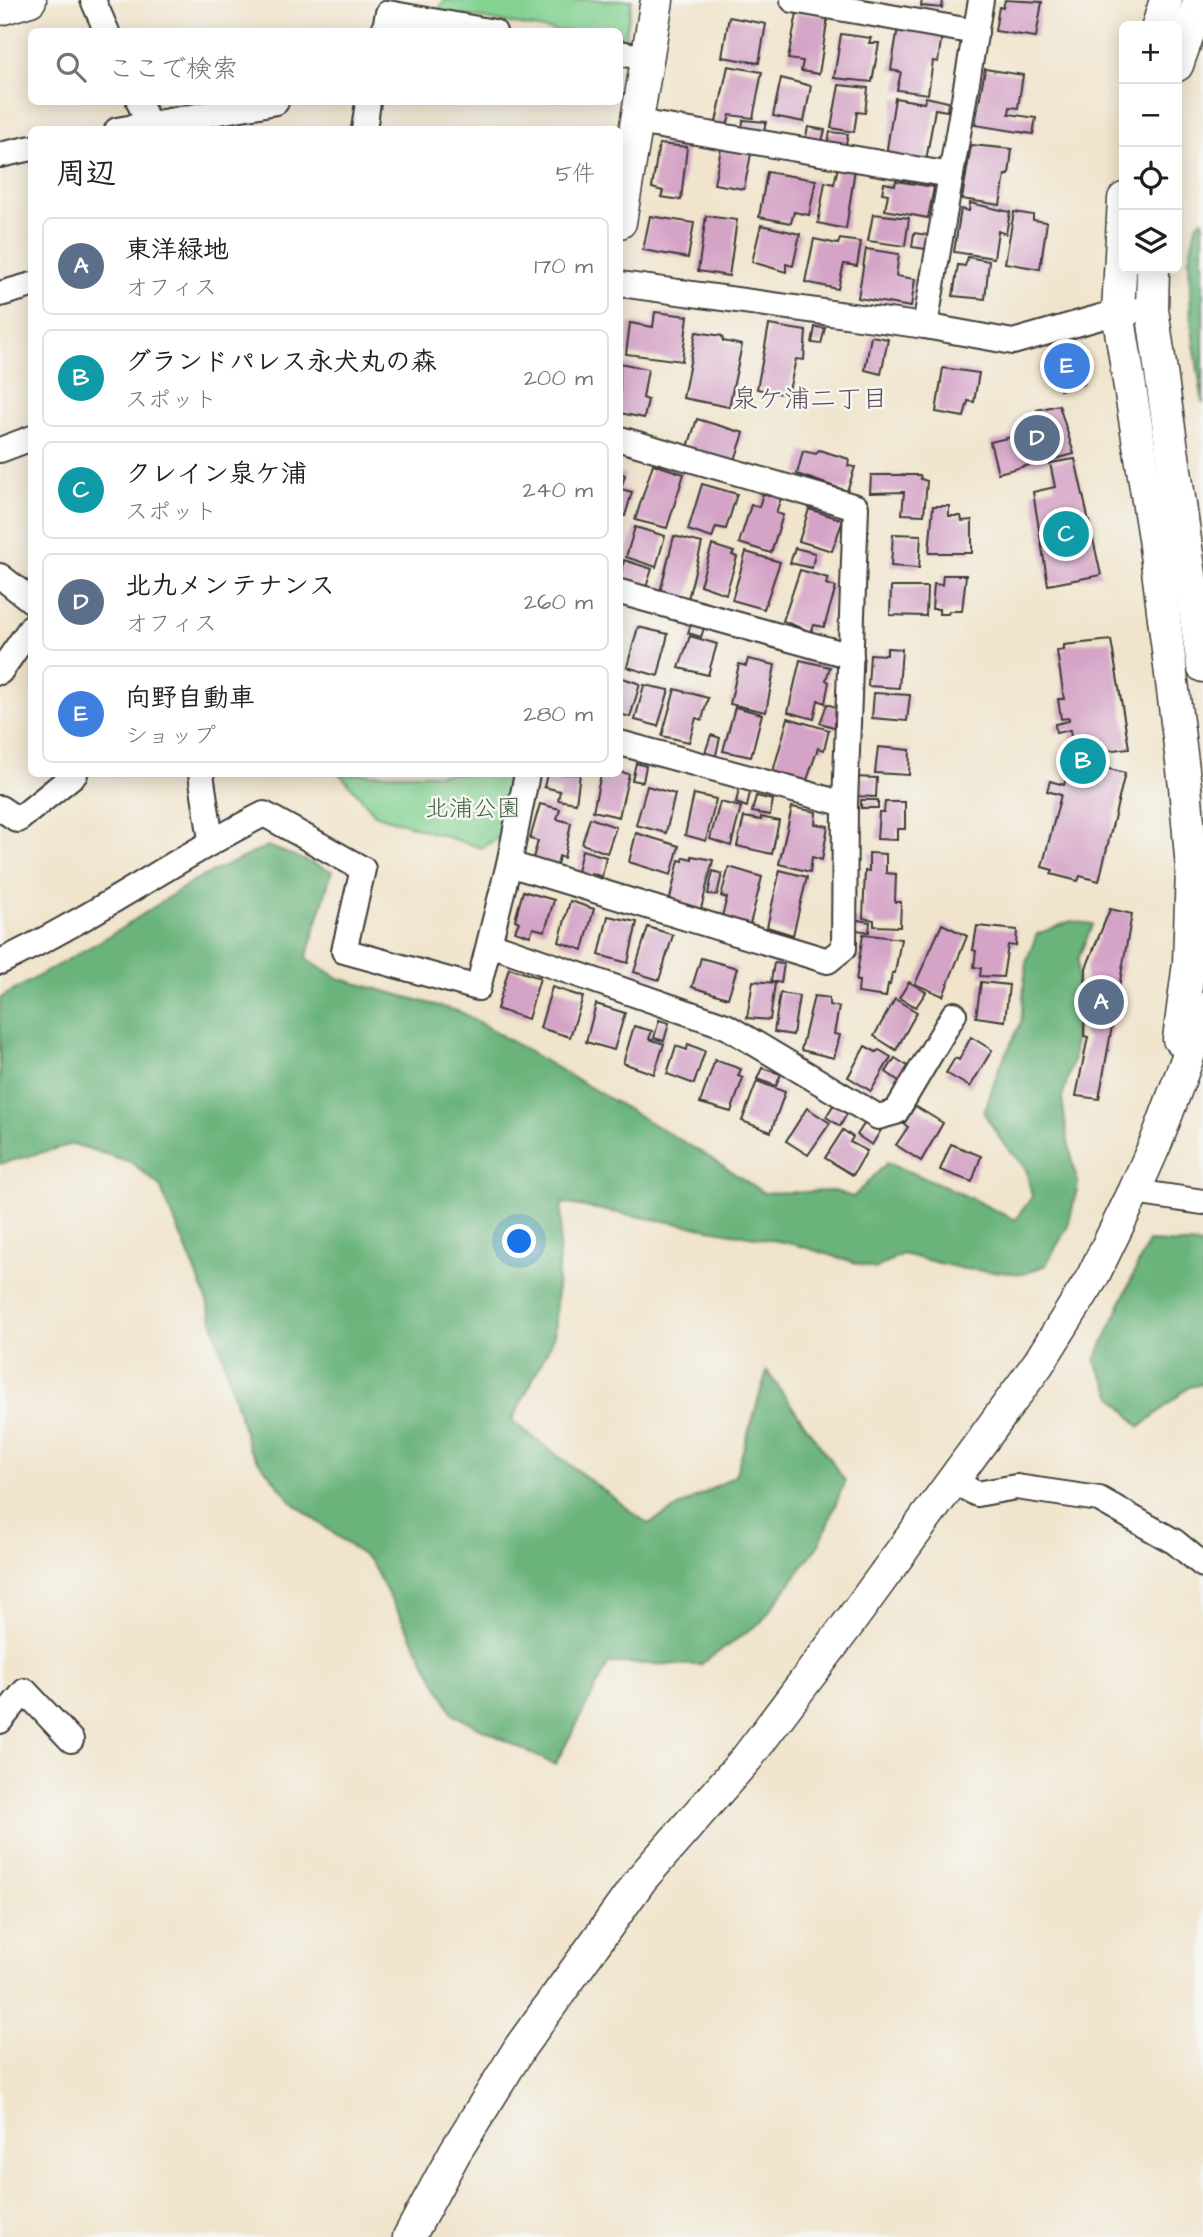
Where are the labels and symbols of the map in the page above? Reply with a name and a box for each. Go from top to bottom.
pin: E [1044,340,1090,392]
district label: 泉ケ浦二丁目 [732,381,888,417]
pin: D [1014,412,1060,464]
pin: C [1043,508,1089,560]
pin: B [1060,735,1106,787]
park label: 北浦公園 [425,792,521,826]
pin: A [1078,976,1124,1028]
your location [502,1224,536,1258]

